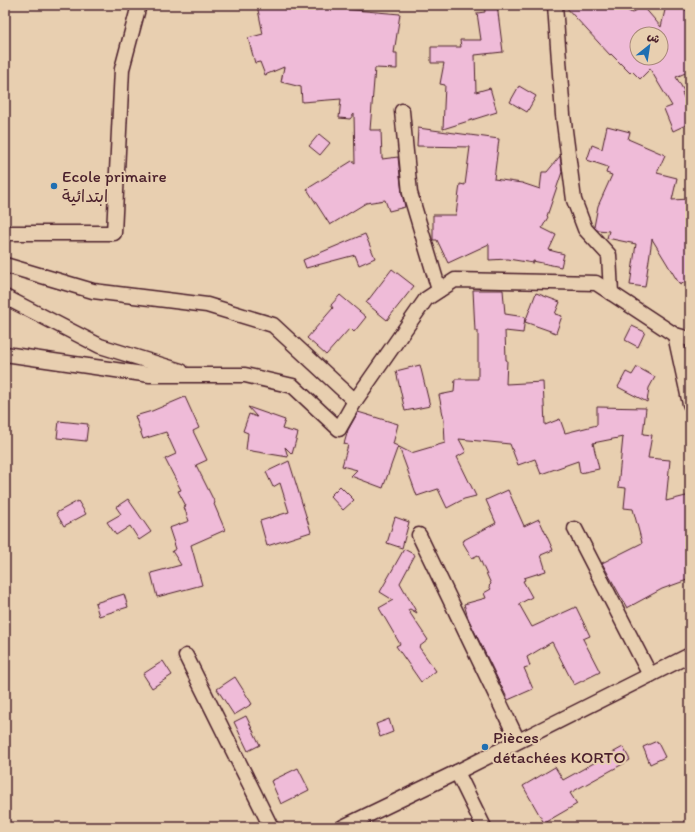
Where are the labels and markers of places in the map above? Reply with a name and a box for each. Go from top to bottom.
place label: Ecole primaire ابتدائية [62,166,167,206]
marker: Ecole primaire ابتدائية [49,181,59,191]
place label: Pièces détachées KORTO [493,727,626,767]
marker: Pièces détachées KORTO [480,742,490,752]

